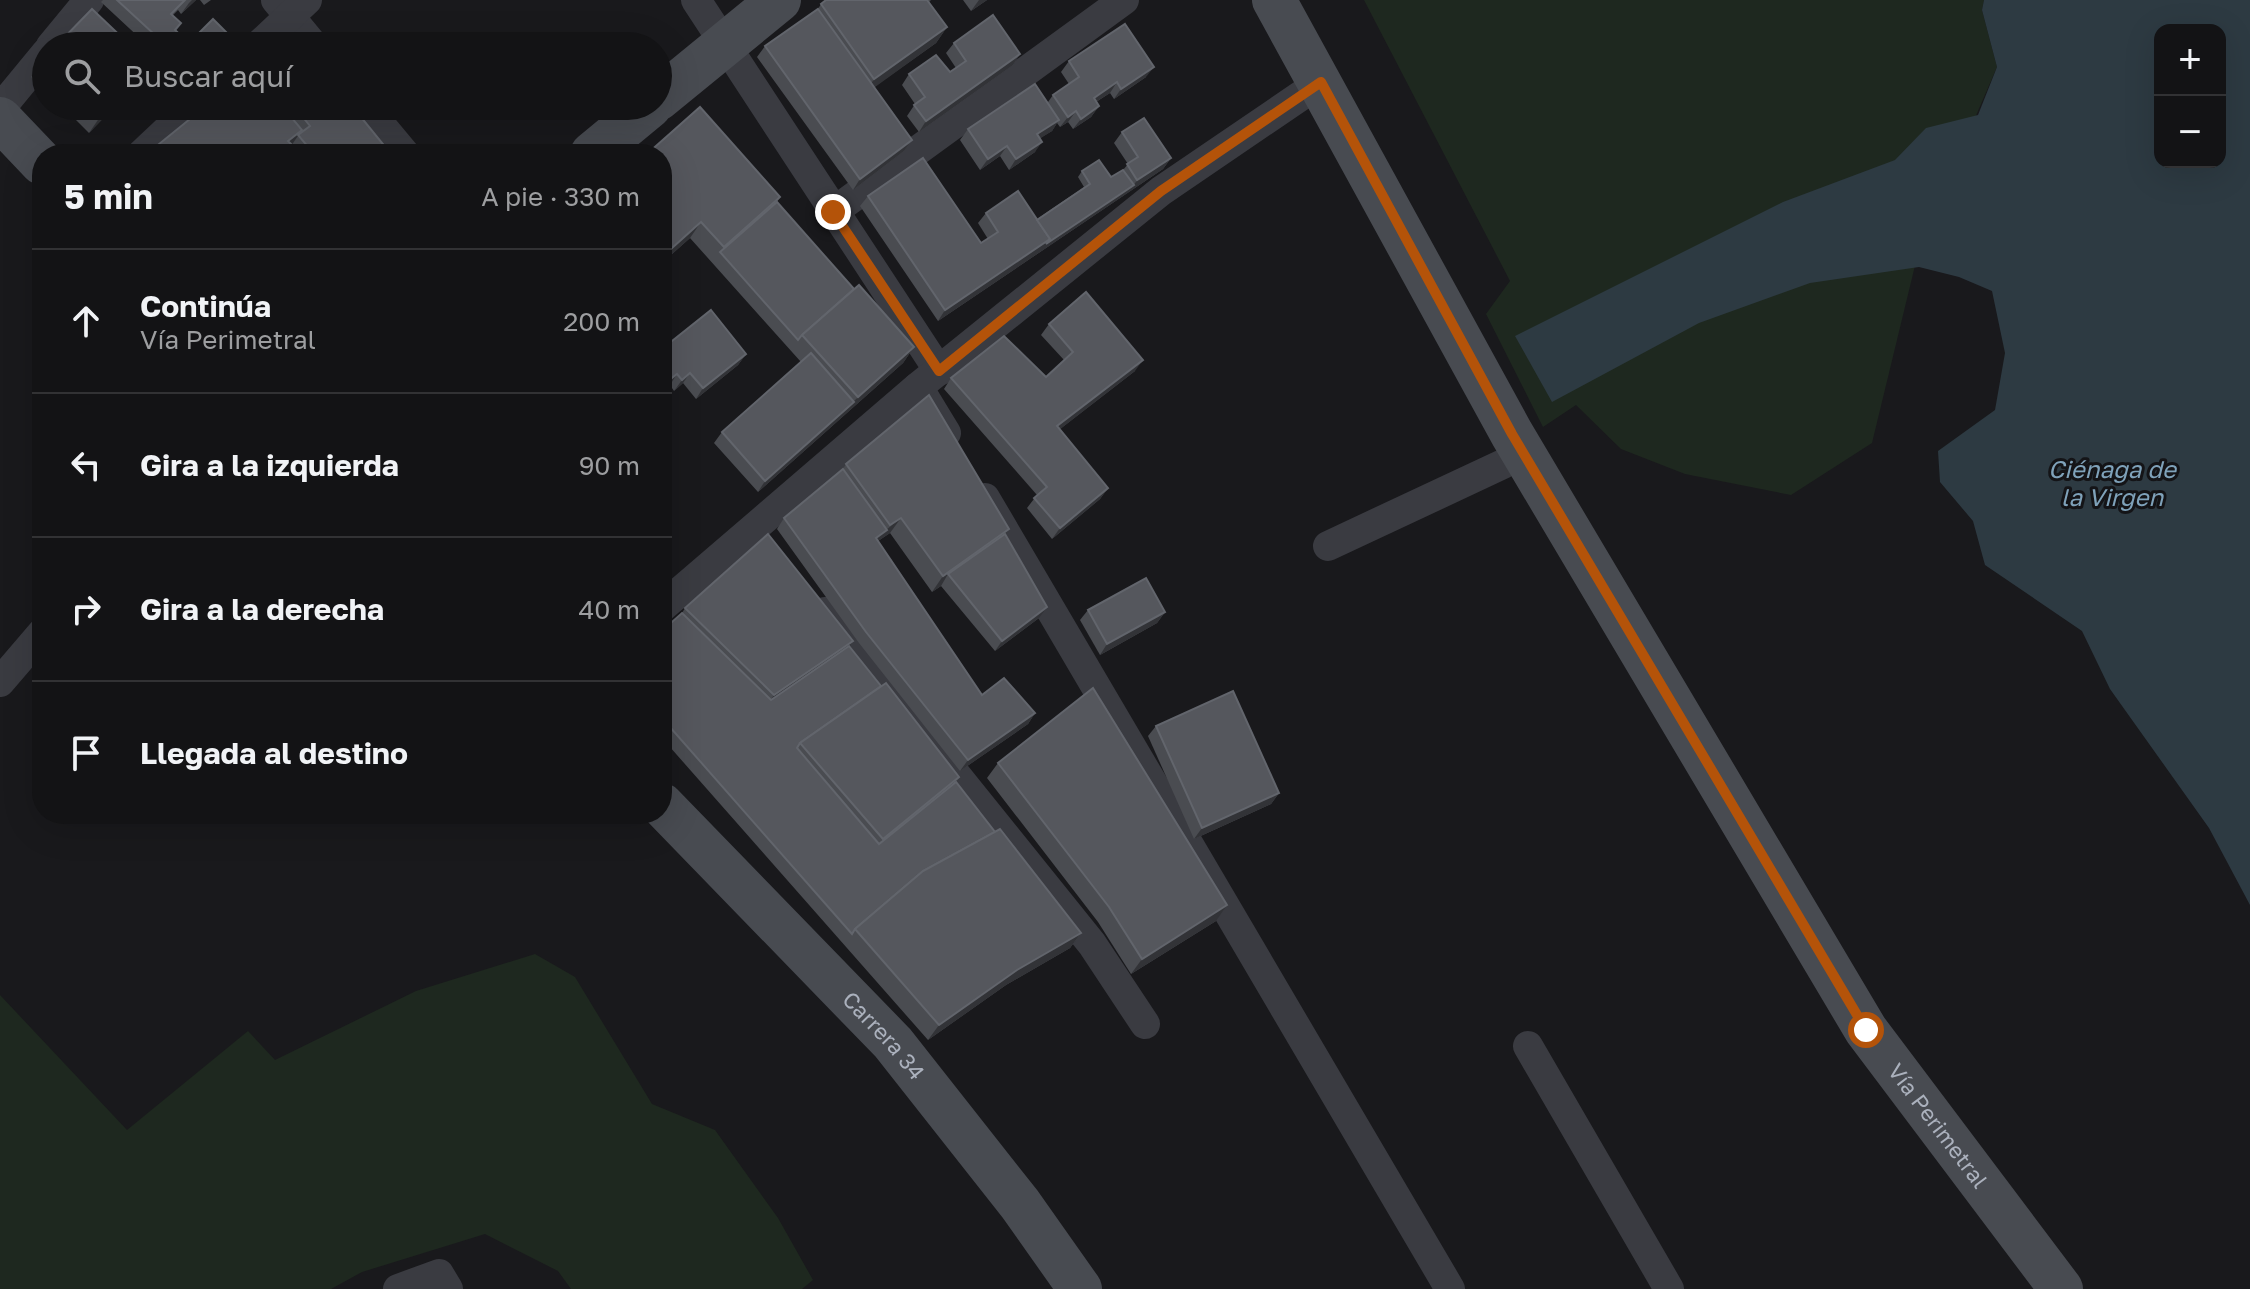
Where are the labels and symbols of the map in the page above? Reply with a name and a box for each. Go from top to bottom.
route end [815,194,851,230]
water label: Ciénaga de la Virgen [2048,454,2178,512]
street label: Carrera 34 [837,985,931,1085]
route start [1848,1012,1884,1048]
street label: Vía Perimetral [1883,1058,1994,1193]

